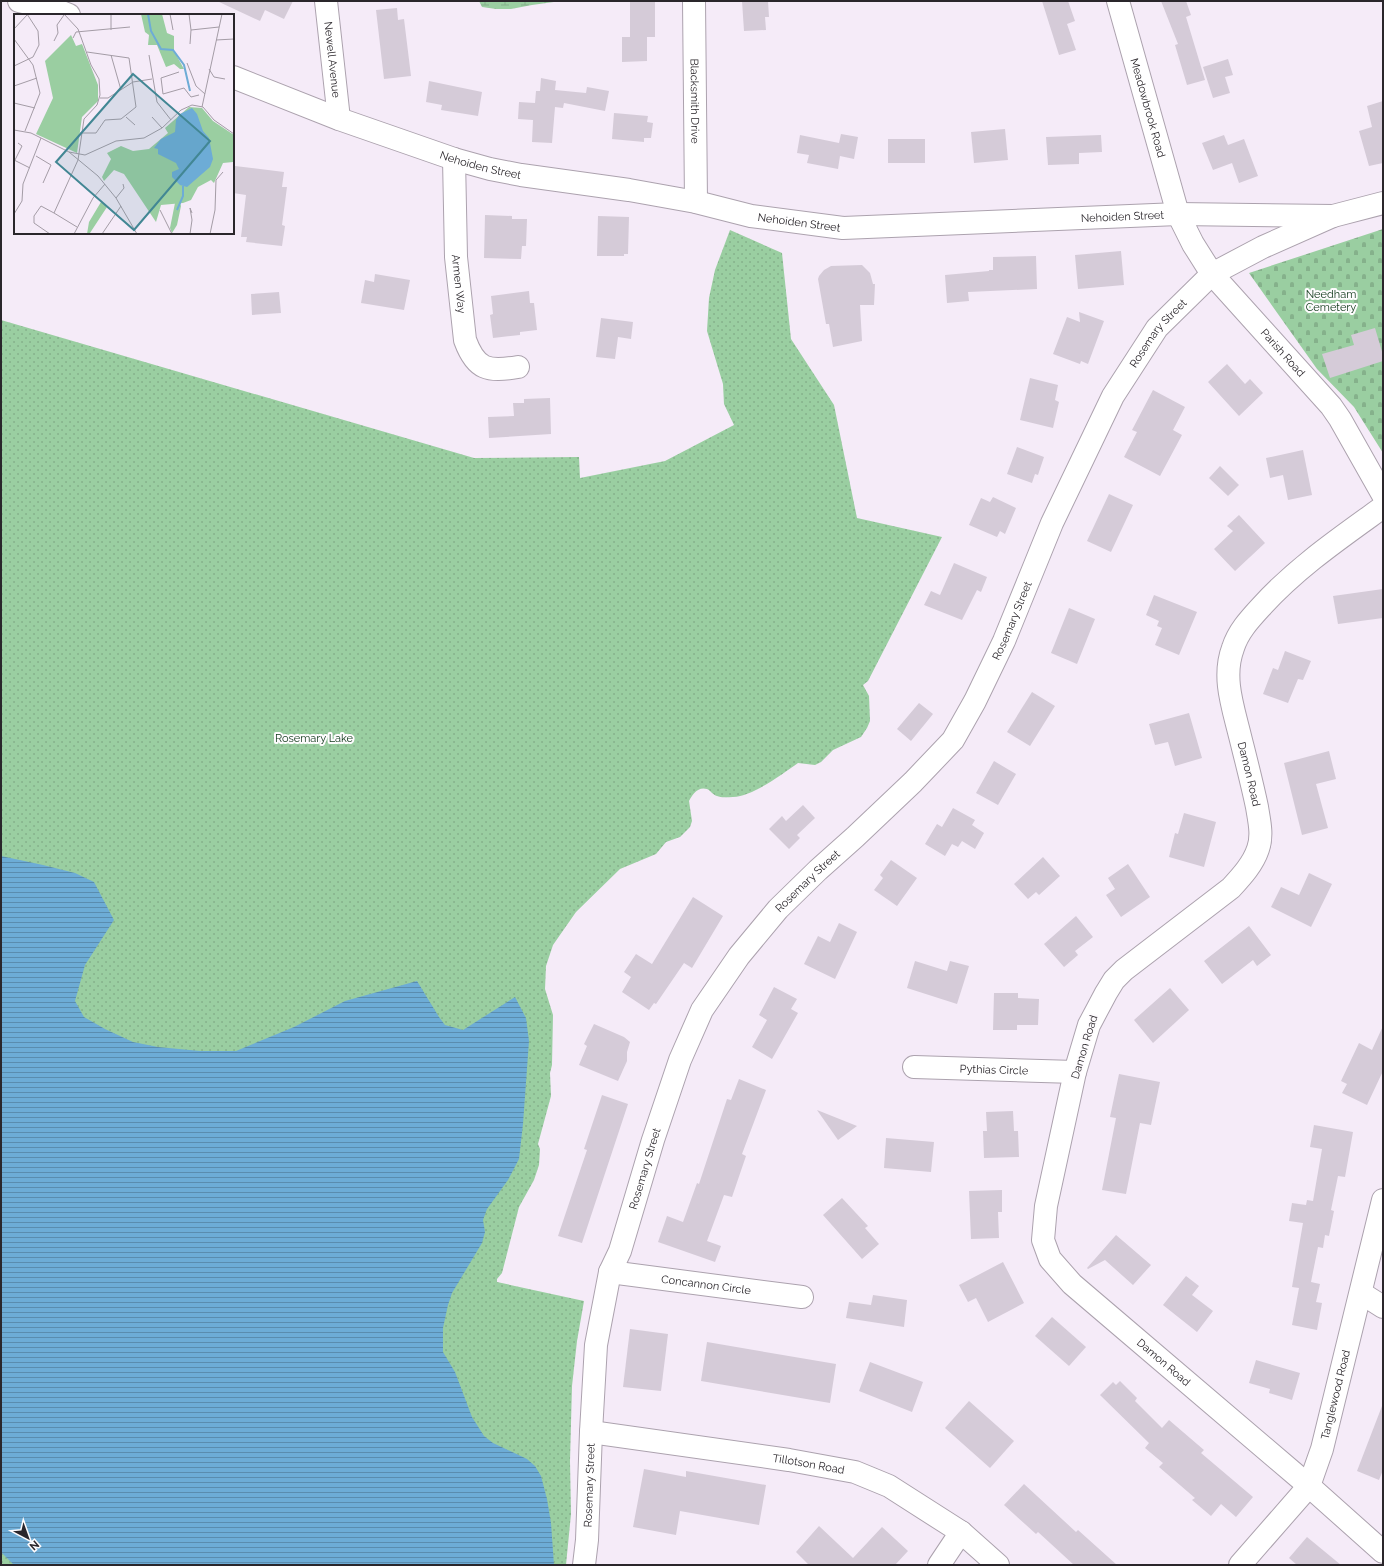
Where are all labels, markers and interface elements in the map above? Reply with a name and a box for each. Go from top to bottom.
inset map [14,14,234,234]
street label: Newell Avenue [321,21,343,99]
street label: Meadowbrook Road [1127,57,1168,159]
street label: Blacksmith Drive [688,58,701,144]
street label: Nehoiden Street [438,149,522,182]
street label: Nehoiden Street [1081,209,1165,225]
street label: Nehoiden Street [757,211,841,235]
street label: Armen Way [449,254,468,314]
park label: Needham Cemetery [1306,288,1356,314]
street label: Rosemary Street [1127,296,1190,370]
street label: Parish Road [1258,326,1308,380]
street label: Rosemary Street [990,579,1035,662]
park label: Rosemary Lake [275,732,354,745]
street label: Damon Road [1235,740,1263,808]
street label: Rosemary Street [773,847,843,915]
street label: Damon Road [1069,1014,1100,1081]
street label: Pythias Circle [959,1062,1029,1078]
street label: Rosemary Street [627,1126,664,1211]
street label: Concannon Circle [660,1273,752,1297]
street label: Damon Road [1134,1336,1193,1389]
street label: Tanglewood Road [1319,1348,1353,1441]
street label: Rosemary Street [581,1443,598,1528]
street label: Tillotson Road [772,1452,846,1477]
north arrow [8,1518,48,1558]
text: N [27,1538,42,1553]

